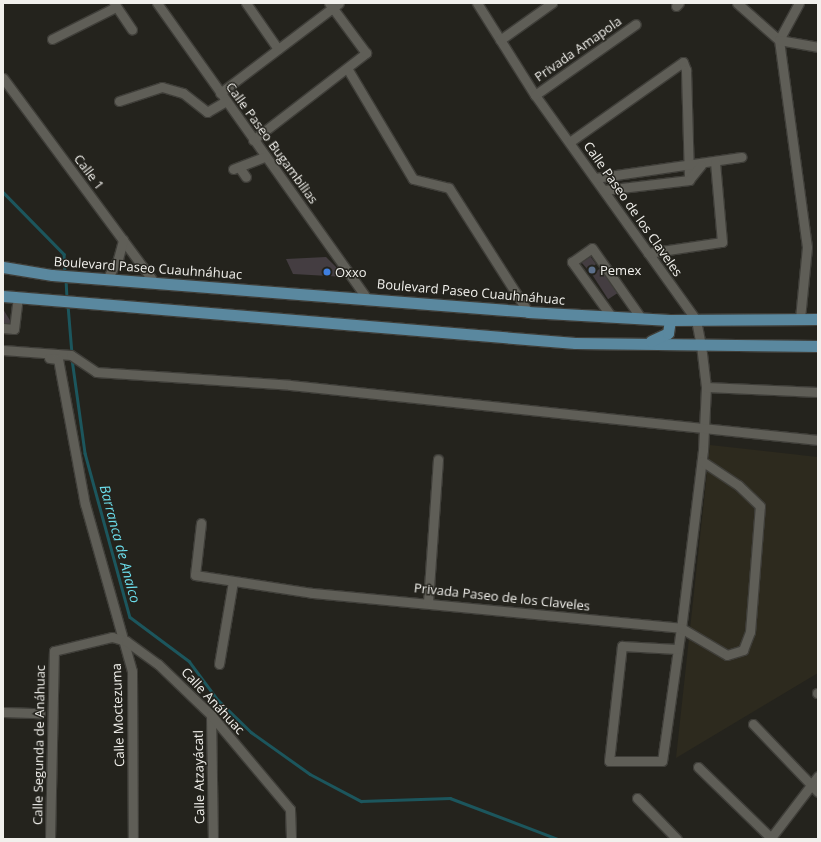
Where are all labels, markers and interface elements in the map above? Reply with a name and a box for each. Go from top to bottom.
street label: Privada Amapola [532,13,624,85]
street label: Calle Paseo Bugambilias [223,79,321,207]
street label: Calle Paseo de los Claveles [580,139,686,279]
street label: Calle 1 [71,151,107,193]
street label: Boulevard Paseo Cuauhnáhuac [53,254,243,282]
place label: Pemex [600,262,641,278]
place label: Oxxo [335,264,367,280]
marker: Pemex [587,265,597,275]
marker: Oxxo [322,267,332,277]
street label: Boulevard Paseo Cuauhnáhuac [376,276,566,308]
water label: Barranca de Analco [96,483,144,605]
street label: Privada Paseo de los Claveles [413,580,591,614]
street label: Calle Moctezuma [108,663,128,767]
street label: Calle Anáhuac [178,664,248,738]
street label: Calle Segunda de Anáhuac [30,665,48,825]
street label: Calle Atzayácatl [190,730,208,824]

